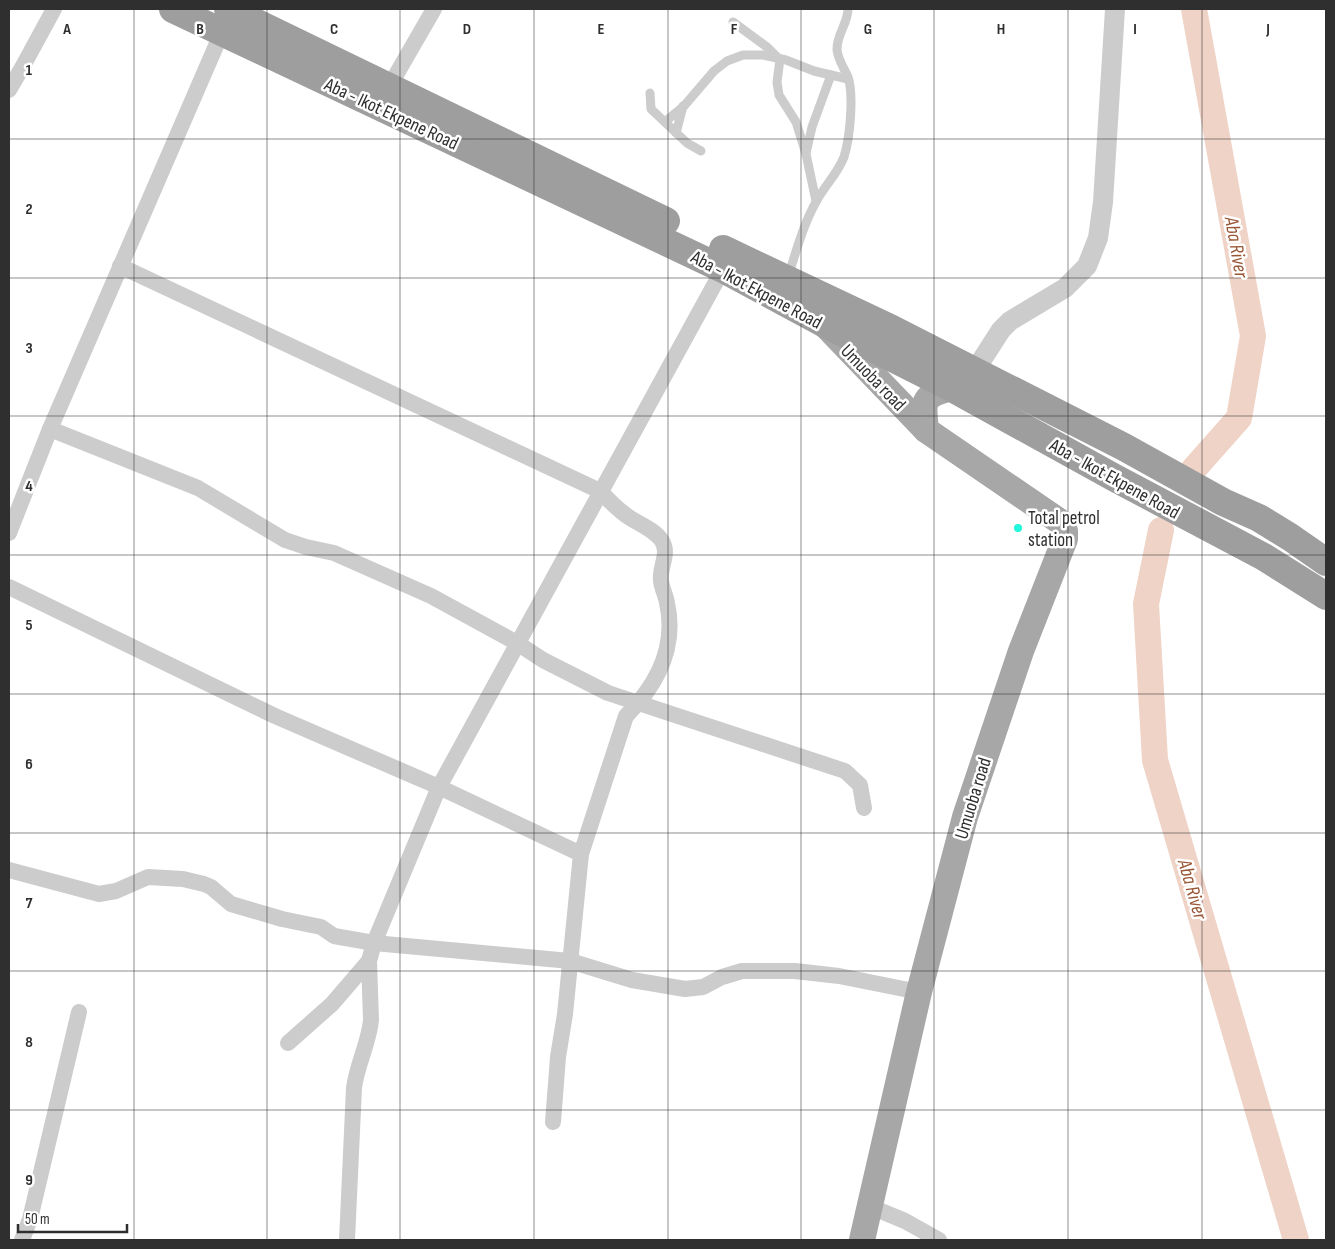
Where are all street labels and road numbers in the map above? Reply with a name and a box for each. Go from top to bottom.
street label: Aba - Ikot Ekpene Road [320,73,462,155]
street label: Aba - Ikot Ekpene Road [686,246,826,335]
street label: Umuoba road [836,340,910,416]
street label: Aba - Ikot Ekpene Road [1044,434,1183,525]
street label: Umuoba road [950,755,997,842]

